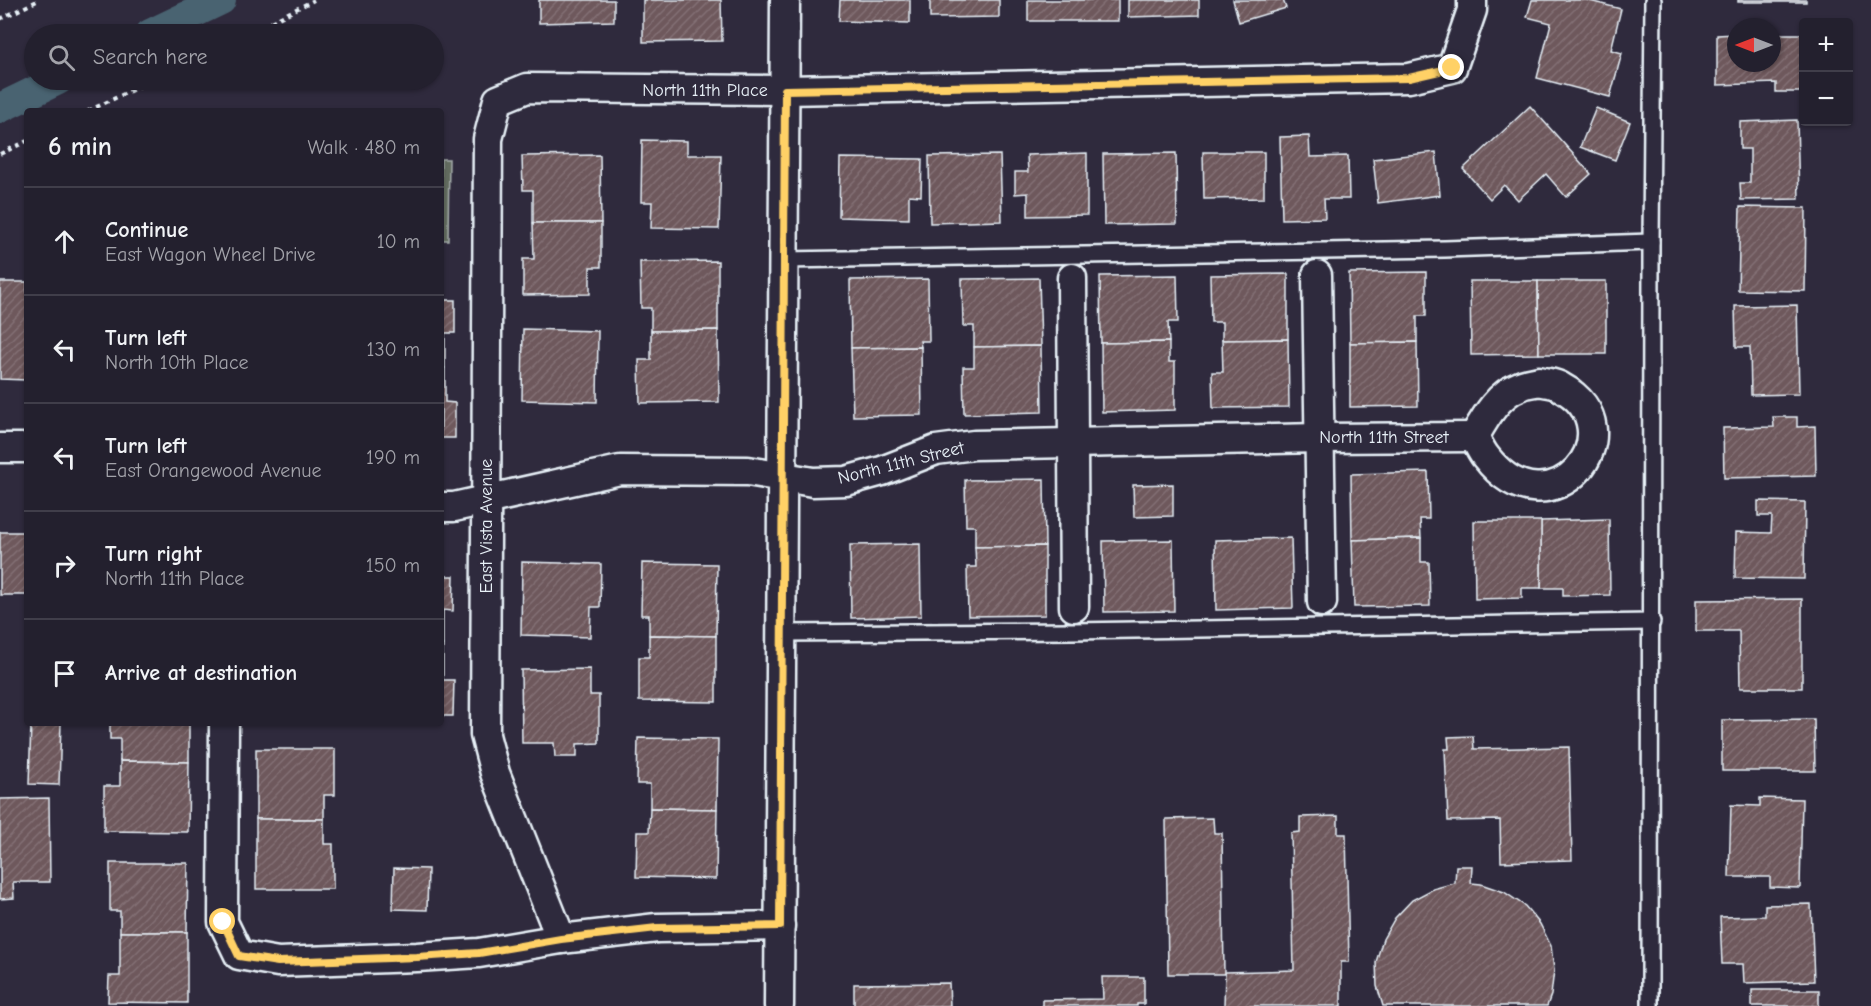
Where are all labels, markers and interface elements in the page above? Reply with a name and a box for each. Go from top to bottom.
north arrow [1727,18,1781,72]
map controls [1799,18,1853,126]
button: + [1799,18,1853,72]
search box [24,24,444,90]
icon: search [45,41,78,74]
text: Search here [93,44,208,70]
route end [1438,54,1464,80]
button: − [1799,72,1853,126]
street label: North 11th Place [642,80,768,101]
text: 6 min [48,132,112,162]
text: Walk · 480 m [307,136,420,159]
text: Continue [105,217,188,243]
icon: ahead [48,225,81,258]
text: 10 m [377,230,420,253]
text: East Wagon Wheel Drive [105,243,316,266]
text: Turn left [105,325,187,351]
icon: left [48,333,81,366]
text: 130 m [367,338,420,361]
text: North 10th Place [105,351,249,374]
street label: North 11th Street [1319,427,1450,448]
text: Turn left [105,433,187,459]
street label: North 11th Street [836,437,967,489]
icon: left [48,441,81,474]
text: 190 m [366,446,420,469]
text: East Orangewood Avenue [105,459,321,482]
street label: East Vista Avenue [476,459,497,593]
text: Turn right [105,541,202,567]
icon: right [48,549,81,582]
text: 150 m [366,554,420,577]
text: North 11th Place [105,567,244,590]
icon: arrive [48,657,81,690]
text: Arrive at destination [105,660,297,686]
route start [209,908,235,934]

